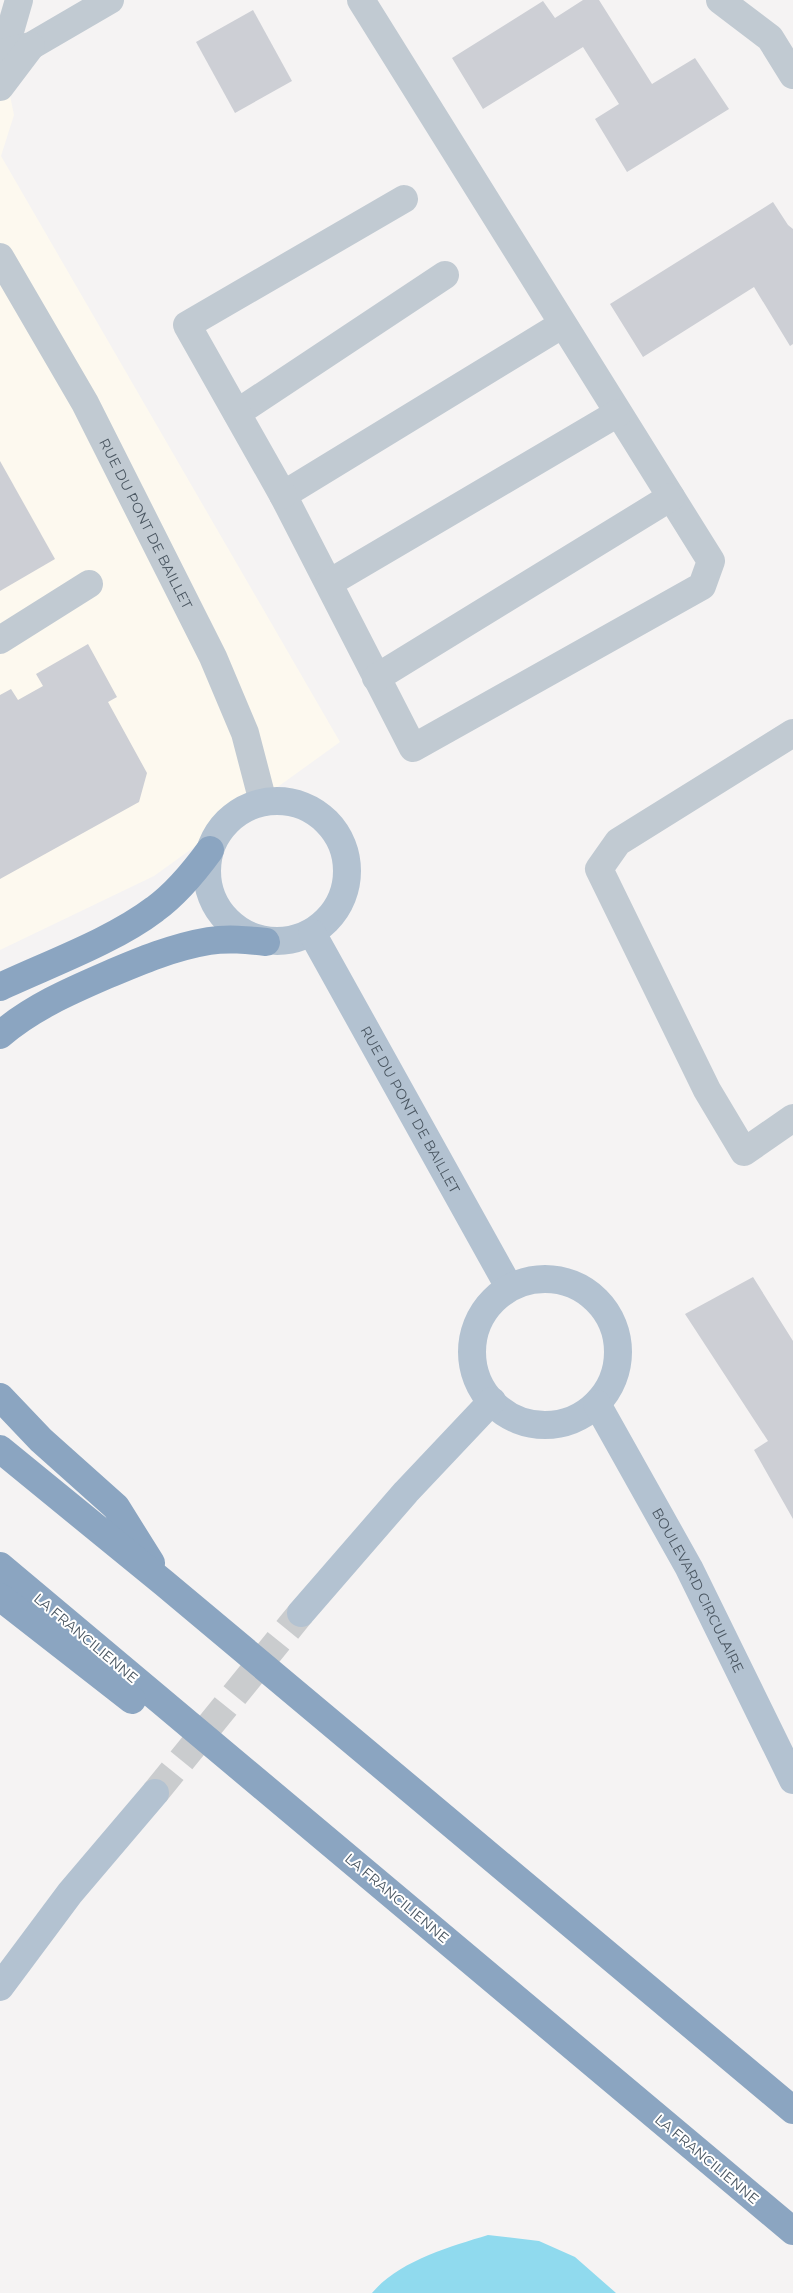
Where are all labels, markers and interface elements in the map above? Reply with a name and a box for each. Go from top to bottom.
street label: RUE DU PONT DE BAILLET [95,435,196,612]
street label: RUE DU PONT DE BAILLET [356,1023,464,1196]
street label: BOULEVARD CIRCULAIRE [648,1505,748,1676]
street label: LA FRANCILIENNE [30,1589,142,1687]
street label: LA FRANCILIENNE [341,1849,453,1947]
street label: LA FRANCILIENNE [651,2110,763,2208]

